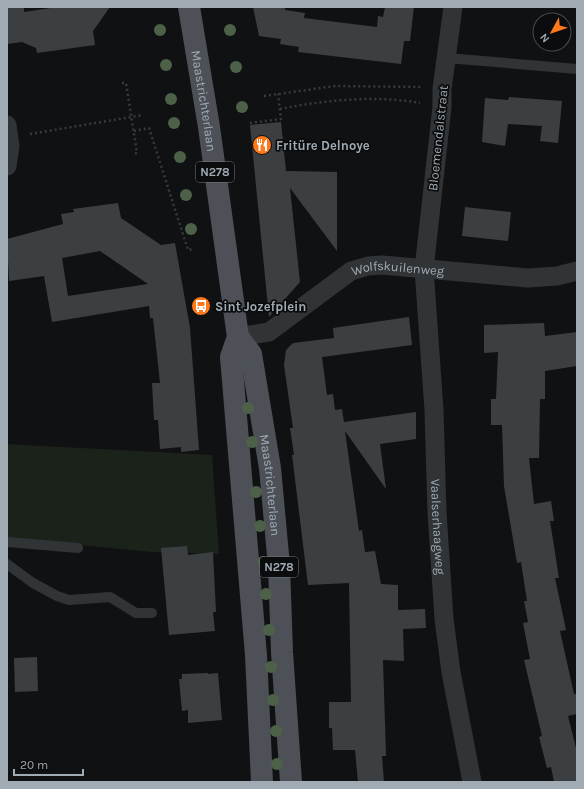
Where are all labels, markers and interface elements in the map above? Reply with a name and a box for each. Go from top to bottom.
north arrow [532,12,572,52]
text: N [537,31,552,45]
street label: Maastrichterlaan [189,49,220,152]
street label: Bloemendalstraat [425,84,451,192]
restaurant icon: Fritüre Delnoye [251,134,273,156]
place label: Fritüre Delnoye [276,138,370,153]
road number: N278 [196,162,234,182]
street label: Wolfskuilenweg [349,257,446,278]
bus stop icon: Sint Jozefplein [190,295,212,317]
place label: Sint Jozefplein [215,299,306,314]
street label: Maastrichterlaan [257,433,284,537]
street label: Vaalserhaagweg [429,479,449,576]
road number: N278 [260,557,298,577]
scale bar [14,751,83,777]
text: 20 m [20,758,48,772]

